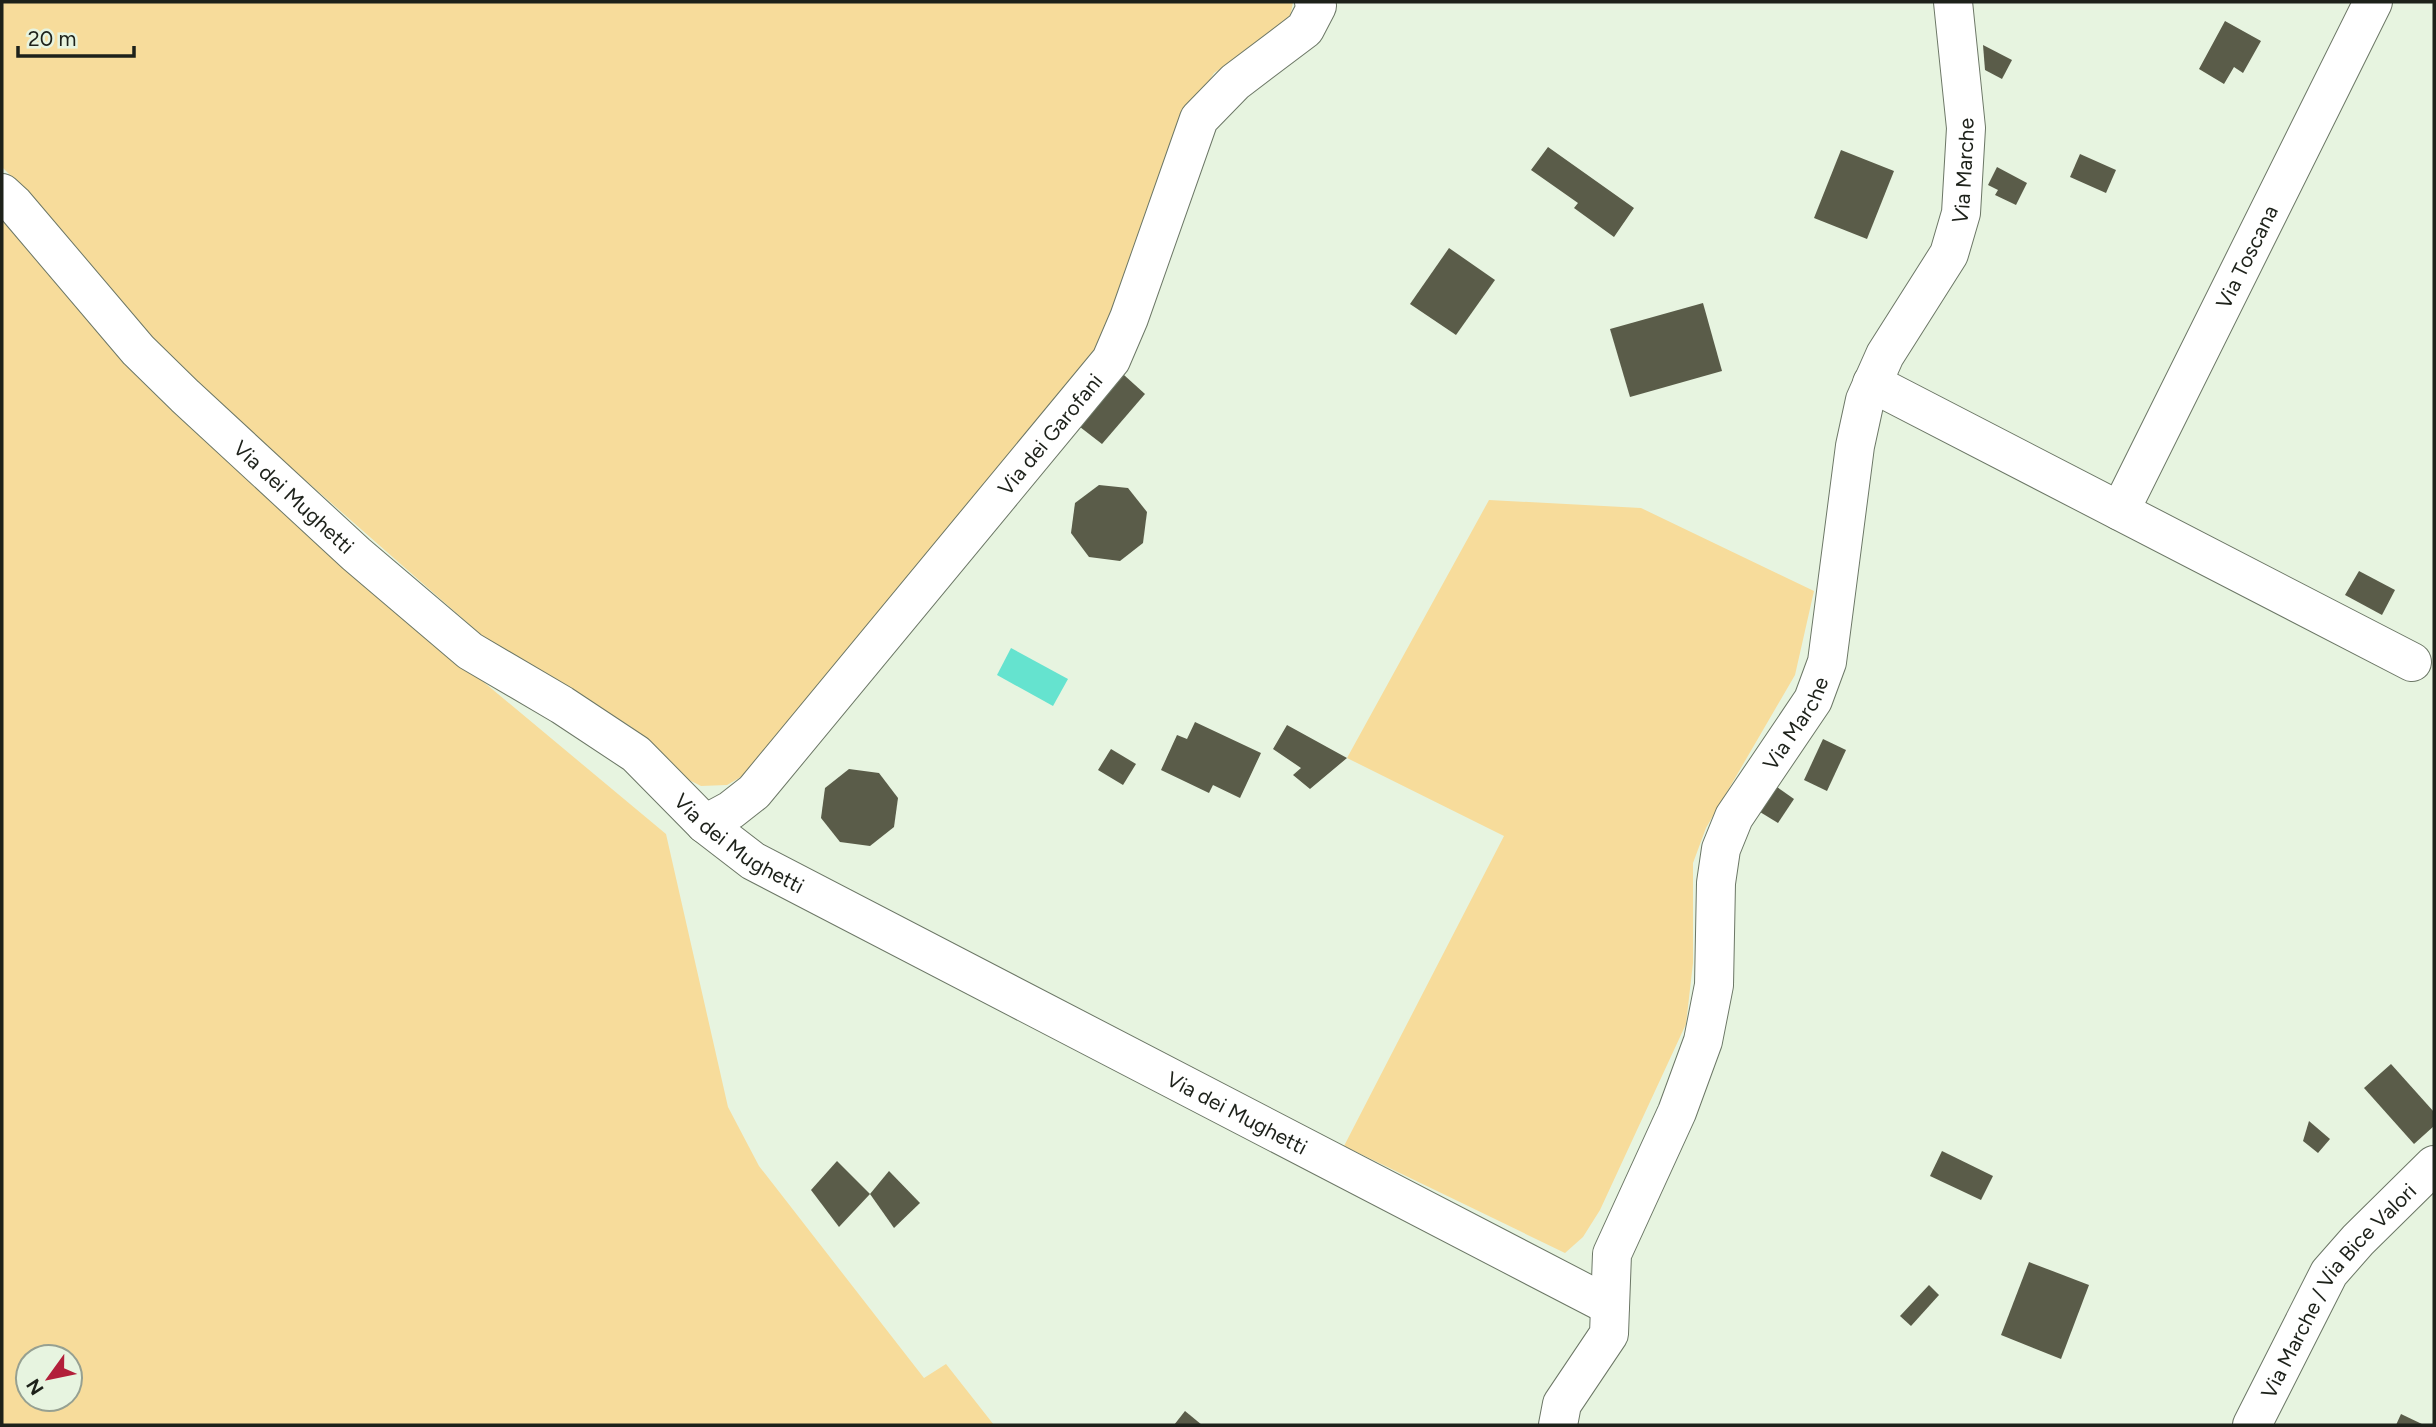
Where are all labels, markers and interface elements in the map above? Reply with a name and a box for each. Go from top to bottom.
scale bar [18,14,133,58]
text: 20 m [28,26,76,51]
street label: Via Marche [1946,117,1979,226]
street label: Via Toscana [2210,201,2283,312]
street label: Via dei Garofani [992,368,1107,500]
street label: Via dei Mughetti [229,435,359,558]
street label: Via Marche [1757,673,1833,775]
street label: Via dei Mughetti [669,788,809,898]
street label: Via dei Mughetti [1163,1066,1312,1159]
street label: Via Marche / Via Bice Valori [2255,1178,2421,1402]
north arrow [14,1343,84,1413]
text: N [22,1375,49,1399]

